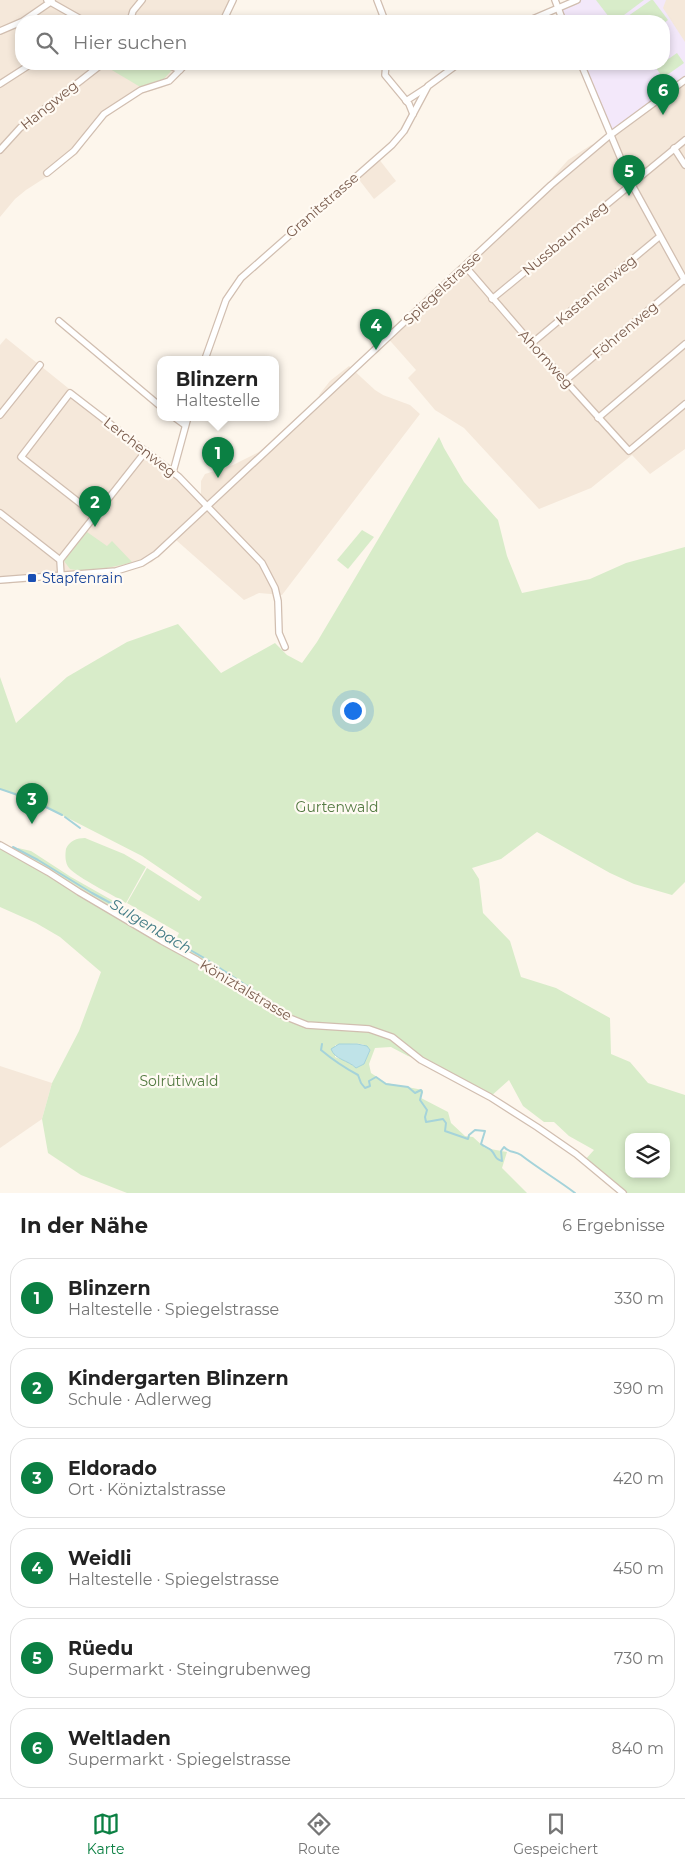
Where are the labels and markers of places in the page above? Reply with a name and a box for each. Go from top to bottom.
pin: 6 [647,74,679,115]
pin: 5 [613,155,645,196]
pin: 4 [360,309,392,350]
pin: 1 [202,437,234,478]
pin: 2 [79,486,111,527]
place label: Stapfenrain [42,569,123,587]
marker: Stapfenrain [26,572,38,584]
pin: 3 [16,783,48,824]

